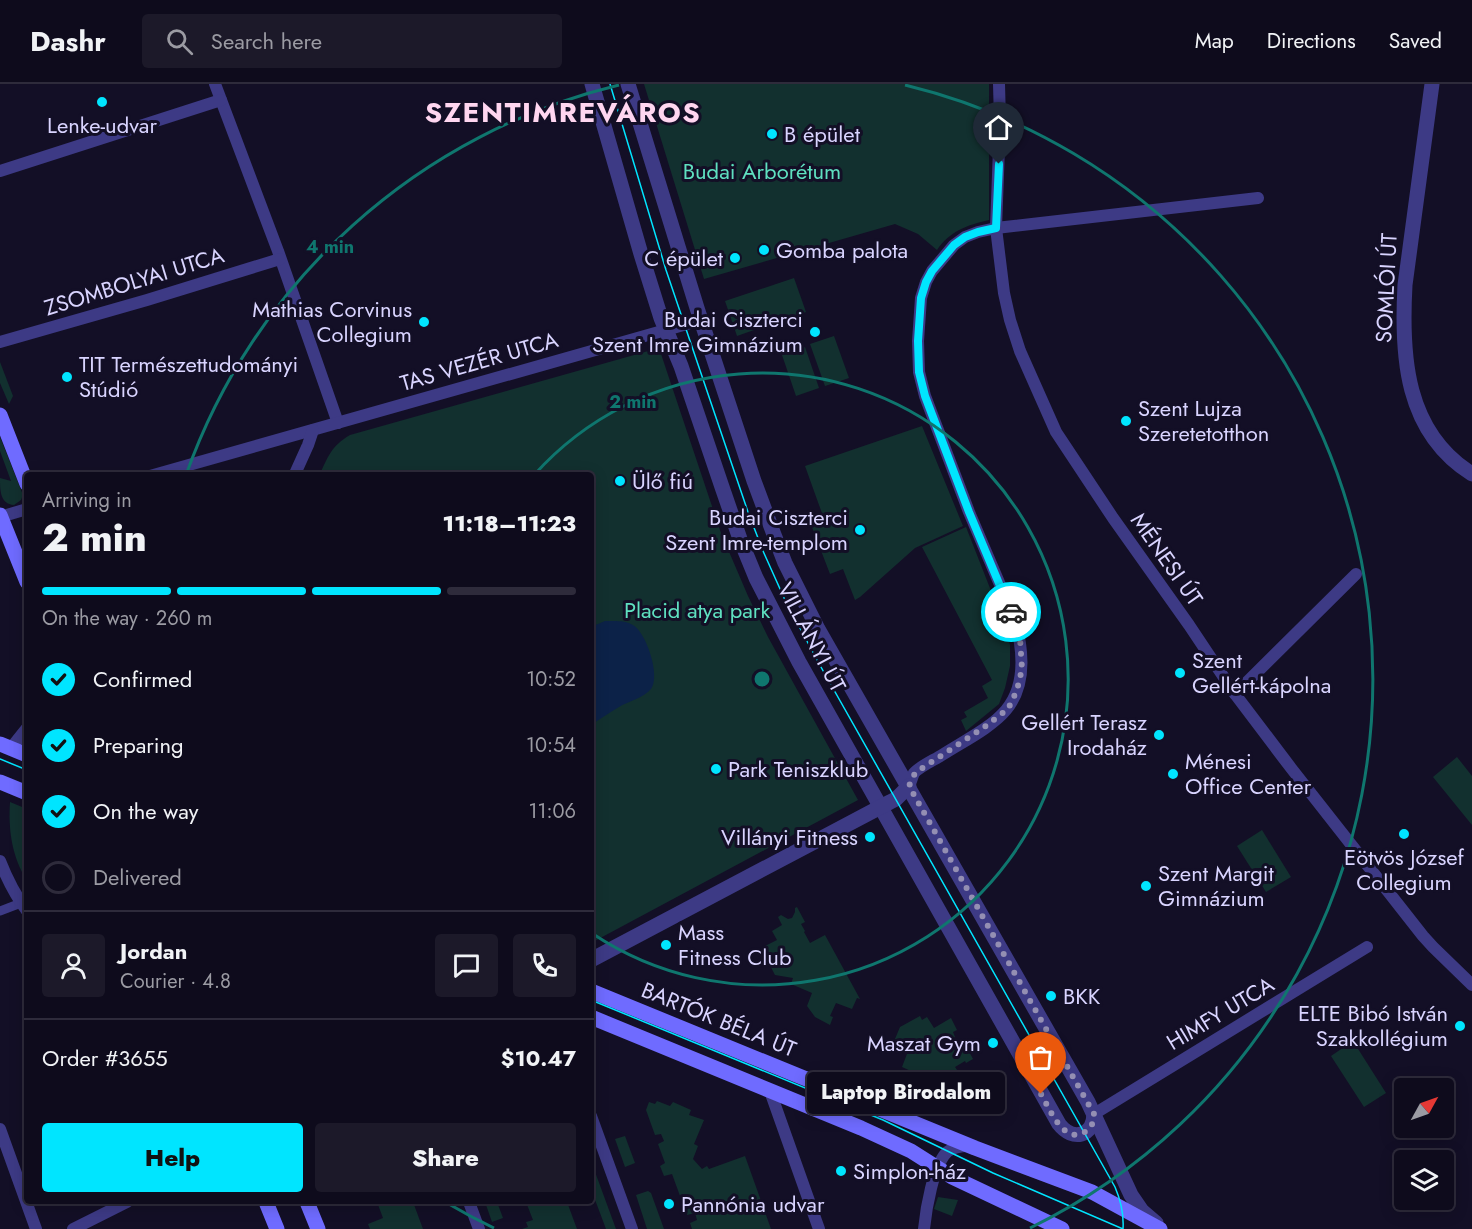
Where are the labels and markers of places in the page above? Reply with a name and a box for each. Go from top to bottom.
marker: Lenke-udvar [95,95,109,109]
pin [973,102,1024,164]
place label: Lenke-udvar [47,109,157,141]
place label: B épület [784,118,861,150]
marker: B épület [765,127,779,141]
place label: Gomba palota [776,234,908,266]
place label: C épület [644,242,724,274]
marker: Gomba palota [757,243,771,257]
marker: C épület [728,251,742,265]
place label: Mathias Corvinus Collegium [252,293,412,350]
place label: Budai Ciszterci Szent Imre Gimnázium [592,303,803,360]
marker: Mathias Corvinus Collegium [417,315,431,329]
marker: Budai Ciszterci Szent Imre Gimnázium [808,325,822,339]
place label: TIT Természettudományi Stúdió [79,348,298,405]
marker: TIT Természettudományi Stúdió [60,370,74,384]
place label: Szent Lujza Szeretetotthon [1138,392,1269,449]
marker: Szent Lujza Szeretetotthon [1119,414,1133,428]
place label: Ülő fiú [632,465,693,497]
marker: Ülő fiú [613,474,627,488]
place label: Budai Ciszterci Szent Imre-templom [665,501,848,558]
marker: Budai Ciszterci Szent Imre-templom [853,523,867,537]
place label: Szent Gellért-kápolna [1192,644,1331,701]
marker: Szent Gellért-kápolna [1173,666,1187,680]
centre of rings [752,669,772,689]
place label: Gellért Terasz Irodaház [1021,706,1147,763]
marker: Gellért Terasz Irodaház [1152,728,1166,742]
place label: Ménesi Office Center [1185,745,1312,802]
place label: Park Teniszklub [728,753,868,785]
marker: Park Teniszklub [709,762,723,776]
marker: Ménesi Office Center [1166,767,1180,781]
place label: Villányi Fitness [721,821,858,853]
marker: Eötvös József Collegium [1397,827,1411,841]
marker: Villányi Fitness [863,830,877,844]
place label: Eötvös József Collegium [1344,841,1465,898]
place label: Szent Margit Gimnázium [1158,857,1274,914]
marker: Szent Margit Gimnázium [1139,879,1153,893]
place label: Mass Fitness Club [678,916,791,973]
marker: Mass Fitness Club [659,938,673,952]
place label: BKK [1063,980,1101,1012]
marker: BKK [1044,989,1058,1003]
place label: ELTE Bibó István Szakkollégium [1298,997,1448,1054]
marker: ELTE Bibó István Szakkollégium [1453,1019,1467,1033]
place label: Maszat Gym [867,1027,981,1059]
pin [1015,1032,1066,1094]
marker: Maszat Gym [986,1036,1000,1050]
callout: Laptop Birodalom [807,1073,1005,1115]
place label: Simplon-ház [853,1155,966,1187]
marker: Simplon-ház [834,1164,848,1178]
place label: Pannónia udvar [681,1188,825,1220]
marker: Pannónia udvar [662,1197,676,1211]

